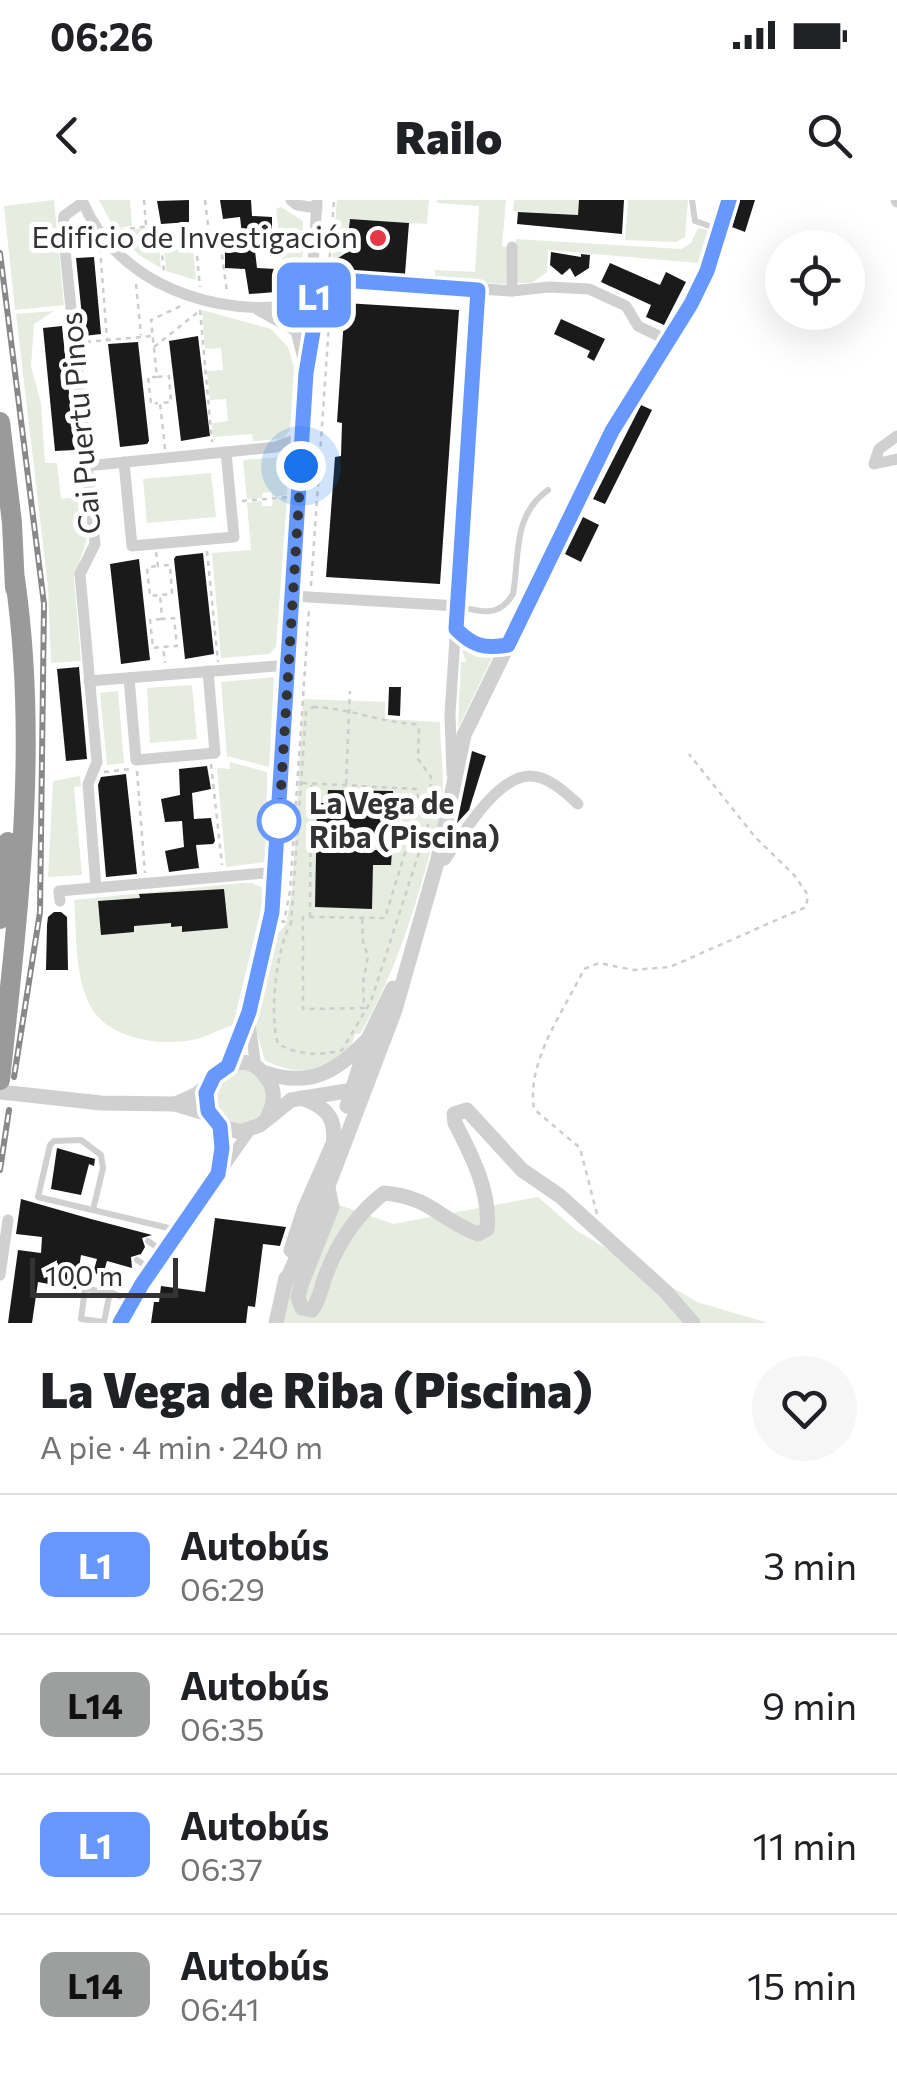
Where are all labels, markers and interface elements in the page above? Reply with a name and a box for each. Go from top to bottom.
text: 06:26 [50,12,154,59]
icon: back [40,108,95,163]
text: Railo [395,108,502,163]
icon: search [802,108,857,163]
place label: Edificio de Investigación [32,217,358,254]
marker: Edificio de Investigación [367,227,389,249]
map controls [765,230,865,330]
button: locate [765,230,865,330]
line badge: L1 [269,262,359,328]
text: L1 [297,274,331,317]
street label: Cai Puertu Pinos [50,311,107,536]
your location [276,441,326,491]
place label: La Vega de Riba (Piscina) [309,783,500,854]
marker: La Vega de Riba (Piscina) [258,800,300,842]
scale bar [30,1253,178,1298]
text: 100 m [45,1258,123,1292]
button: heart [752,1356,857,1461]
text: La Vega de Riba (Piscina) [40,1359,593,1418]
text: A pie · 4 min · 240 m [40,1426,323,1466]
text: Autobús [180,1521,329,1568]
text: 3 min [763,1541,857,1588]
text: L1 [78,1543,112,1586]
text: 06:29 [180,1568,265,1608]
text: Autobús [180,1661,329,1708]
text: 9 min [762,1681,857,1728]
text: L14 [67,1683,123,1726]
text: 06:35 [180,1708,265,1748]
text: Autobús [180,1801,329,1848]
text: 11 min [753,1821,857,1868]
text: L1 [78,1823,112,1866]
text: 06:37 [180,1848,263,1888]
text: Autobús [180,1941,329,1988]
text: 15 min [747,1961,857,2008]
text: L14 [67,1963,123,2006]
text: 06:41 [180,1988,260,2028]

